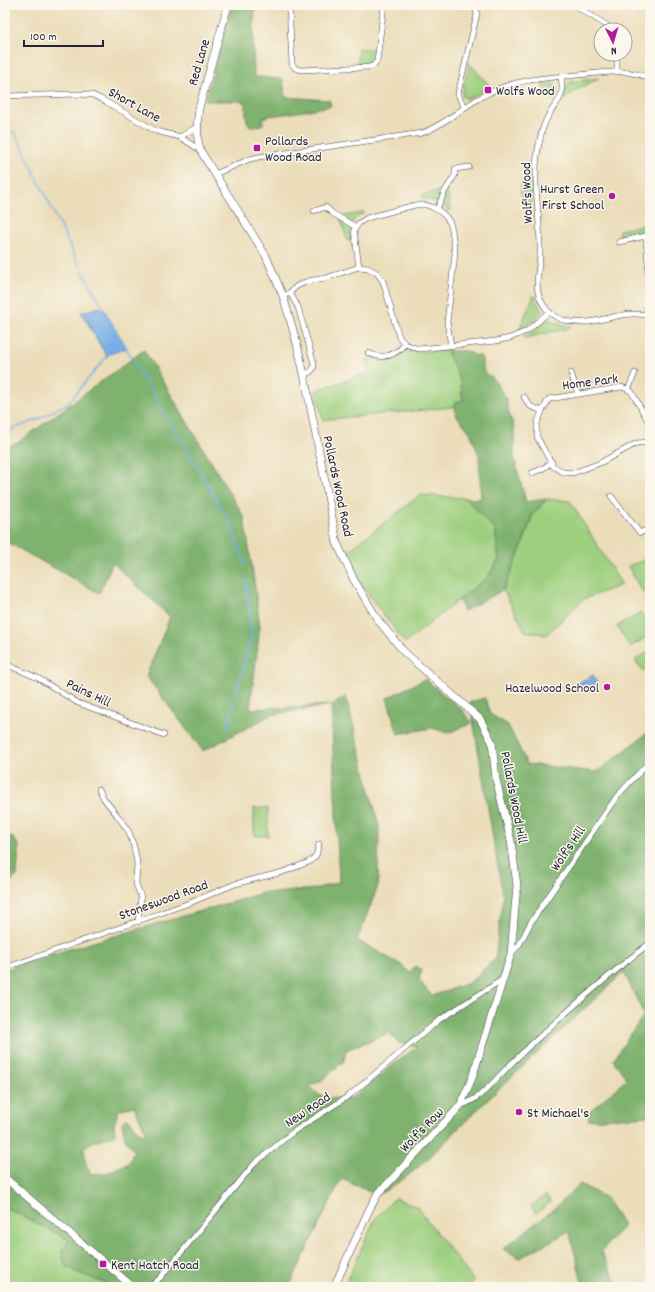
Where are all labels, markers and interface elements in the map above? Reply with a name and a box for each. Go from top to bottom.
scale bar [24,22,103,48]
north arrow [593,22,633,62]
text: 100 m [30,29,57,46]
street label: Red Lane [184,37,216,88]
text: N [610,42,617,58]
place label: Wolfs Wood [496,82,555,102]
street label: Short Lane [104,83,164,128]
marker: Wolfs Wood [483,85,493,95]
place label: Pollards Wood Road [265,132,321,168]
marker: Pollards Wood Road [252,143,262,153]
street label: Wolf's Wood [517,162,539,224]
place label: Hurst Green First School [540,180,605,216]
marker: Hurst Green First School [607,191,617,201]
street label: Home Park [561,370,620,396]
street label: Pollards Wood Road [317,434,358,539]
street label: Pains Hill [62,674,114,713]
place label: Hazelwood School [505,679,600,699]
marker: Hazelwood School [602,682,612,692]
street label: Pollards Wood Hill [494,750,532,846]
street label: Wolf's Hill [546,822,592,876]
street label: Stoneswood Road [116,875,211,926]
street label: New Road [281,1088,335,1133]
street label: Wolf's Row [396,1103,449,1158]
place label: St Michael's [527,1104,589,1124]
marker: St Michael's [514,1107,524,1117]
place label: Kent Hatch Road [111,1256,199,1276]
marker: Kent Hatch Road [98,1259,108,1269]

